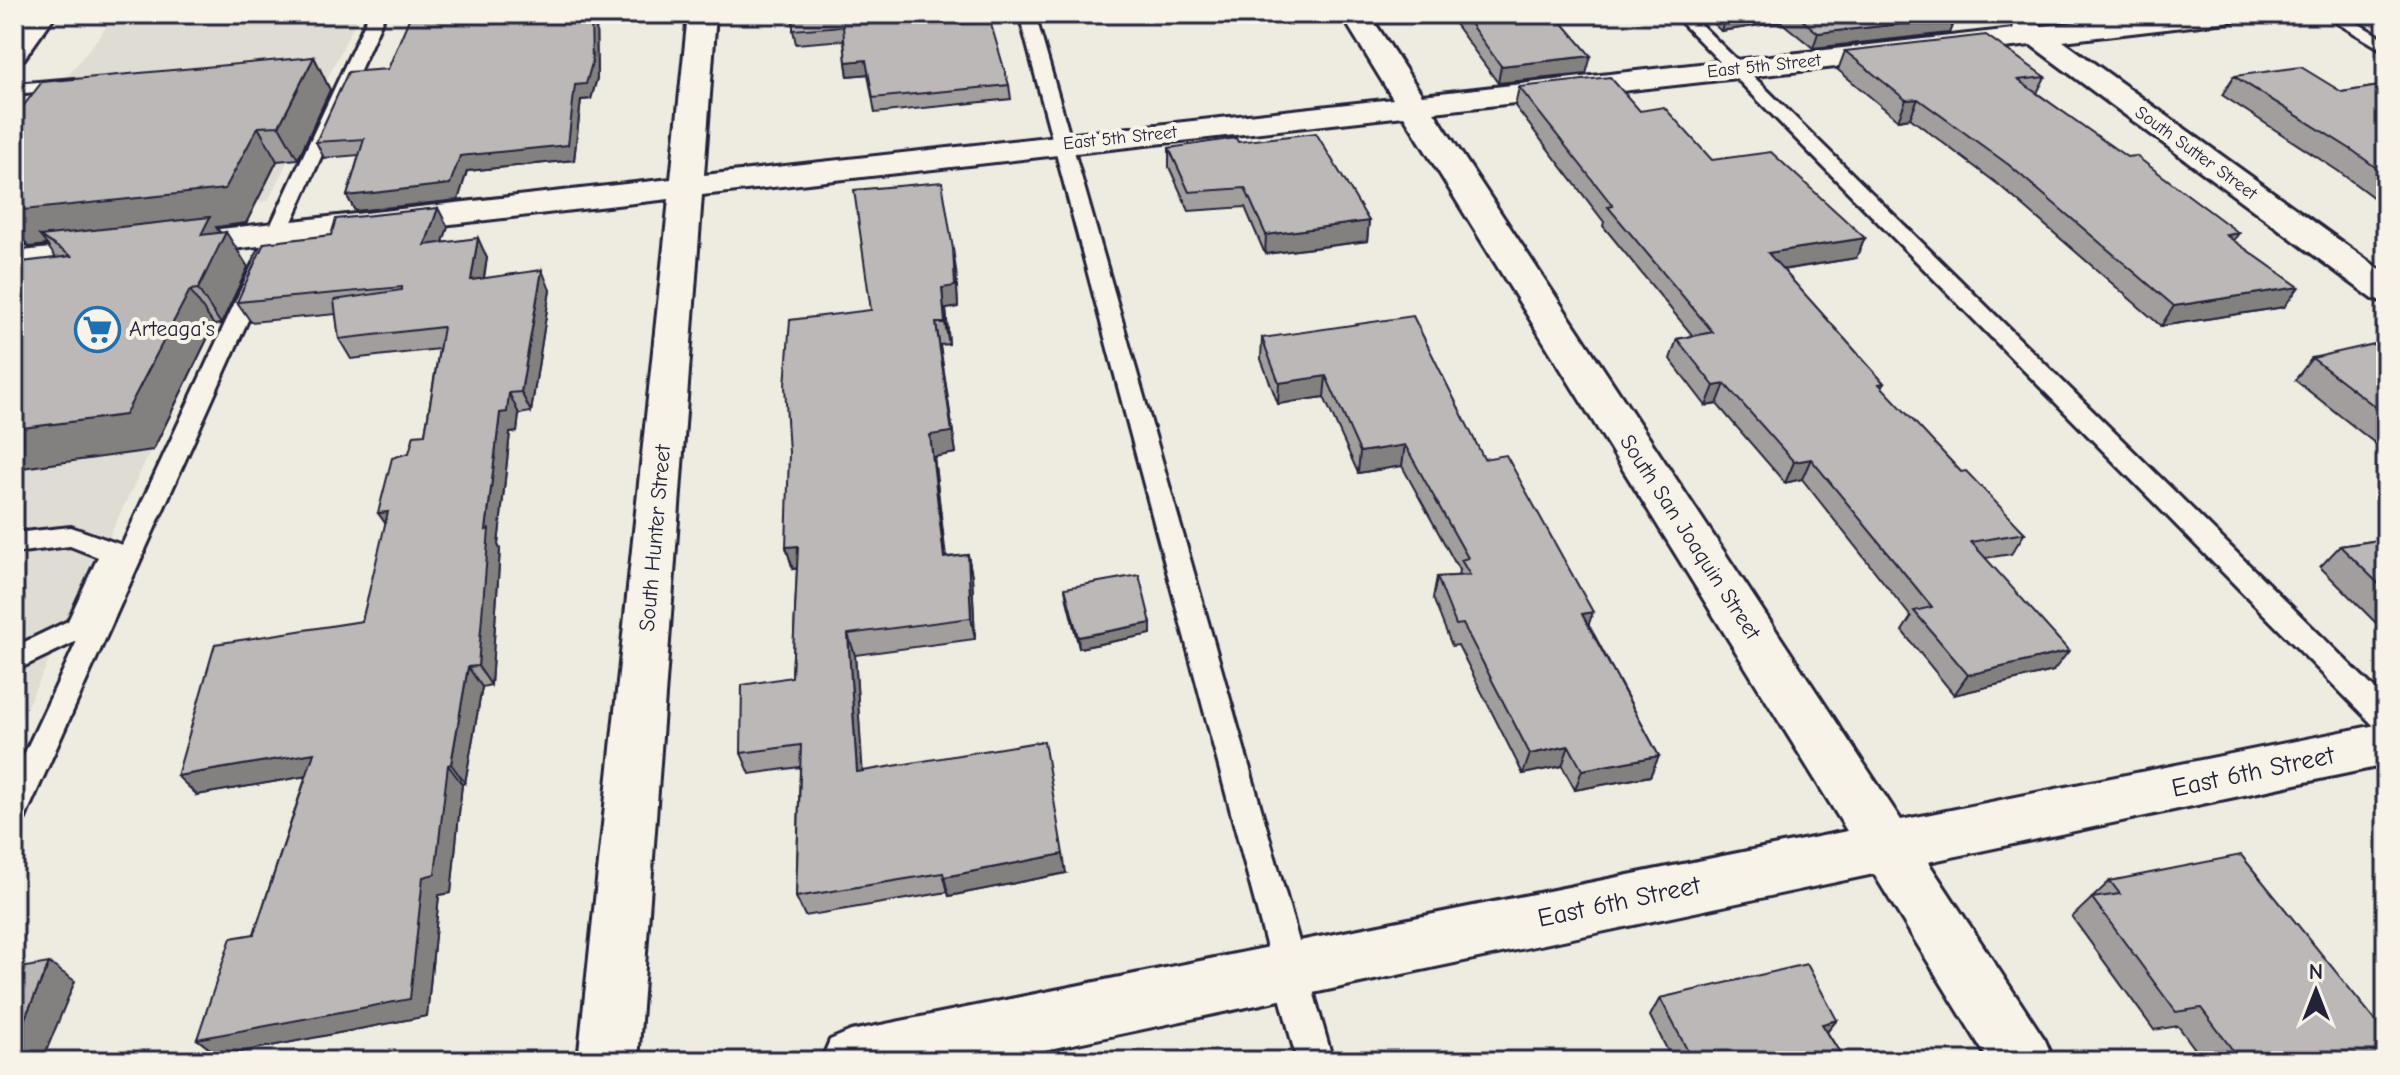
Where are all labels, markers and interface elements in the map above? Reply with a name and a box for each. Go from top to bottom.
street label: East 5th Street [1706,49,1823,82]
street label: South Sutter Street [2131,102,2262,205]
street label: East 5th Street [1062,121,1179,154]
supermarket icon: Arteaga's [74,305,122,353]
place label: Arteaga's [129,316,215,342]
street label: South San Joaquin Street [1614,430,1766,645]
street label: South Hunter Street [634,443,676,633]
street label: East 6th Street [2169,740,2338,804]
street label: East 6th Street [1535,870,1704,934]
north arrow [2276,951,2356,1031]
text: N [2309,959,2323,985]

